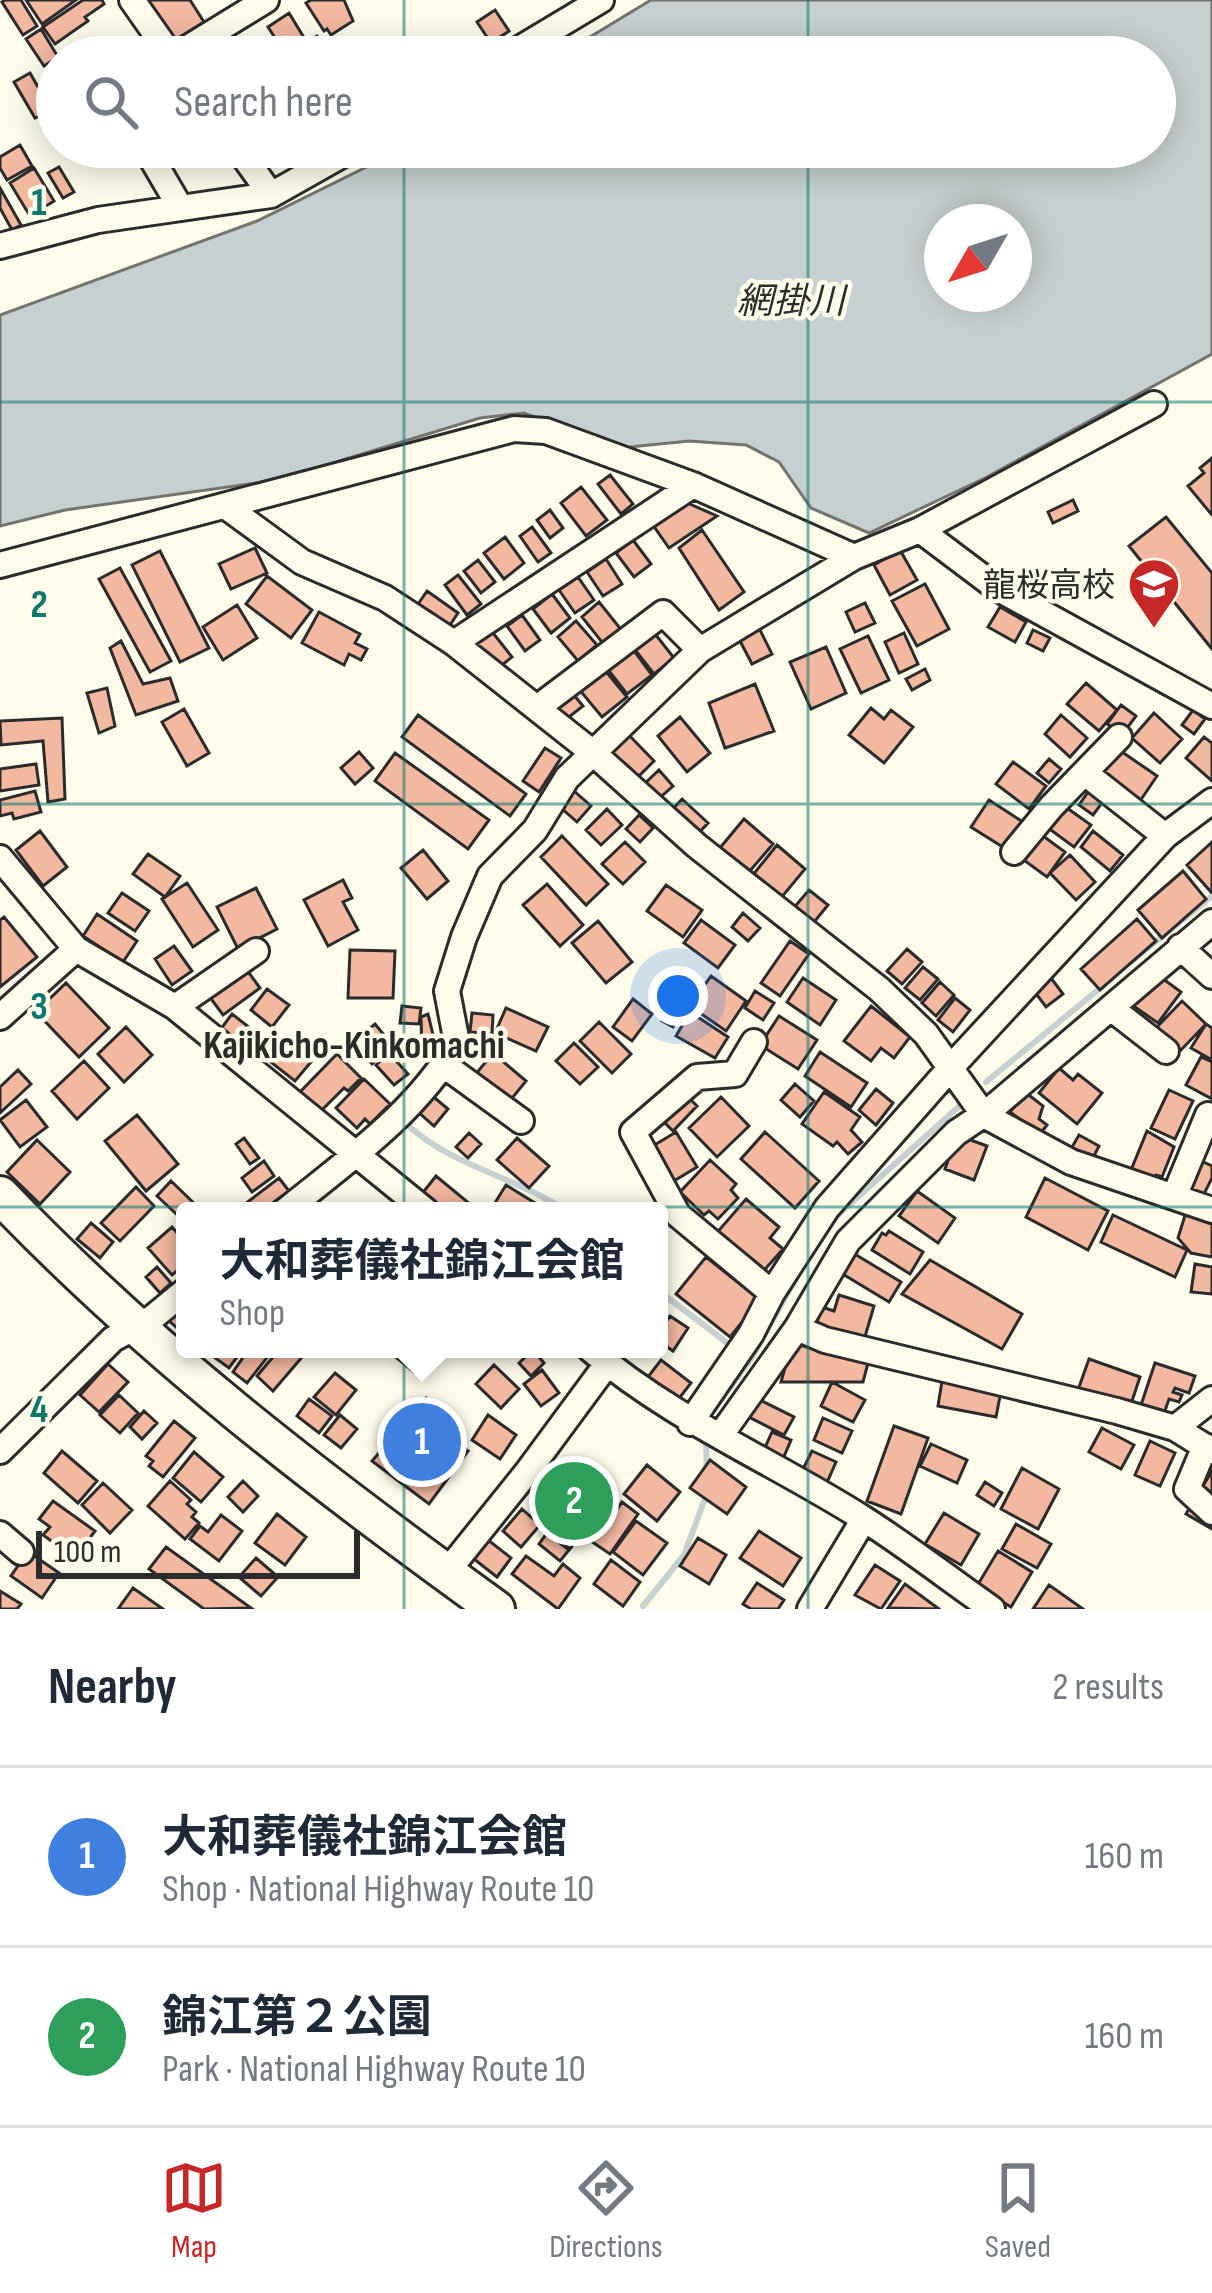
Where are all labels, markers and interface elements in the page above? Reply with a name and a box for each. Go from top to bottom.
search box [36,36,1176,168]
icon: search [78,69,144,135]
text: Search here [174,75,353,130]
text: 1 [31,180,47,227]
north arrow [924,204,1032,312]
water label: 網掛川 [737,281,849,324]
school or university icon: 龍桜高校 [1126,556,1182,630]
place label: 龍桜高校 [983,566,1115,606]
text: 2 [30,582,48,629]
your location [648,966,708,1026]
text: 3 [30,984,48,1031]
district label: Kajikicho-Kinkomachi [203,1023,505,1070]
popup [176,1202,668,1358]
text: 大和葬儀社錦江会館 [219,1235,625,1290]
text: Shop [219,1290,285,1337]
text: 4 [30,1387,48,1434]
pin: 1 [383,1397,461,1487]
pin: 2 [535,1456,613,1546]
scale bar [36,1525,360,1578]
text: 100 m [54,1532,121,1572]
text: Nearby [48,1657,177,1718]
text: 2 results [1052,1664,1164,1711]
text: 大和葬儀社錦江会館 [162,1811,567,1866]
text: 1 [79,1833,95,1880]
text: 160 m [1085,1833,1164,1880]
text: Shop · National Highway Route 10 [162,1866,595,1913]
text: 錦江第２公園 [162,1991,432,2046]
text: 2 [78,2013,96,2060]
text: 160 m [1085,2013,1164,2060]
text: Park · National Highway Route 10 [162,2046,586,2093]
tab: Map [161,2155,227,2267]
tab: Directions [549,2155,663,2267]
tab: Saved [985,2155,1051,2267]

